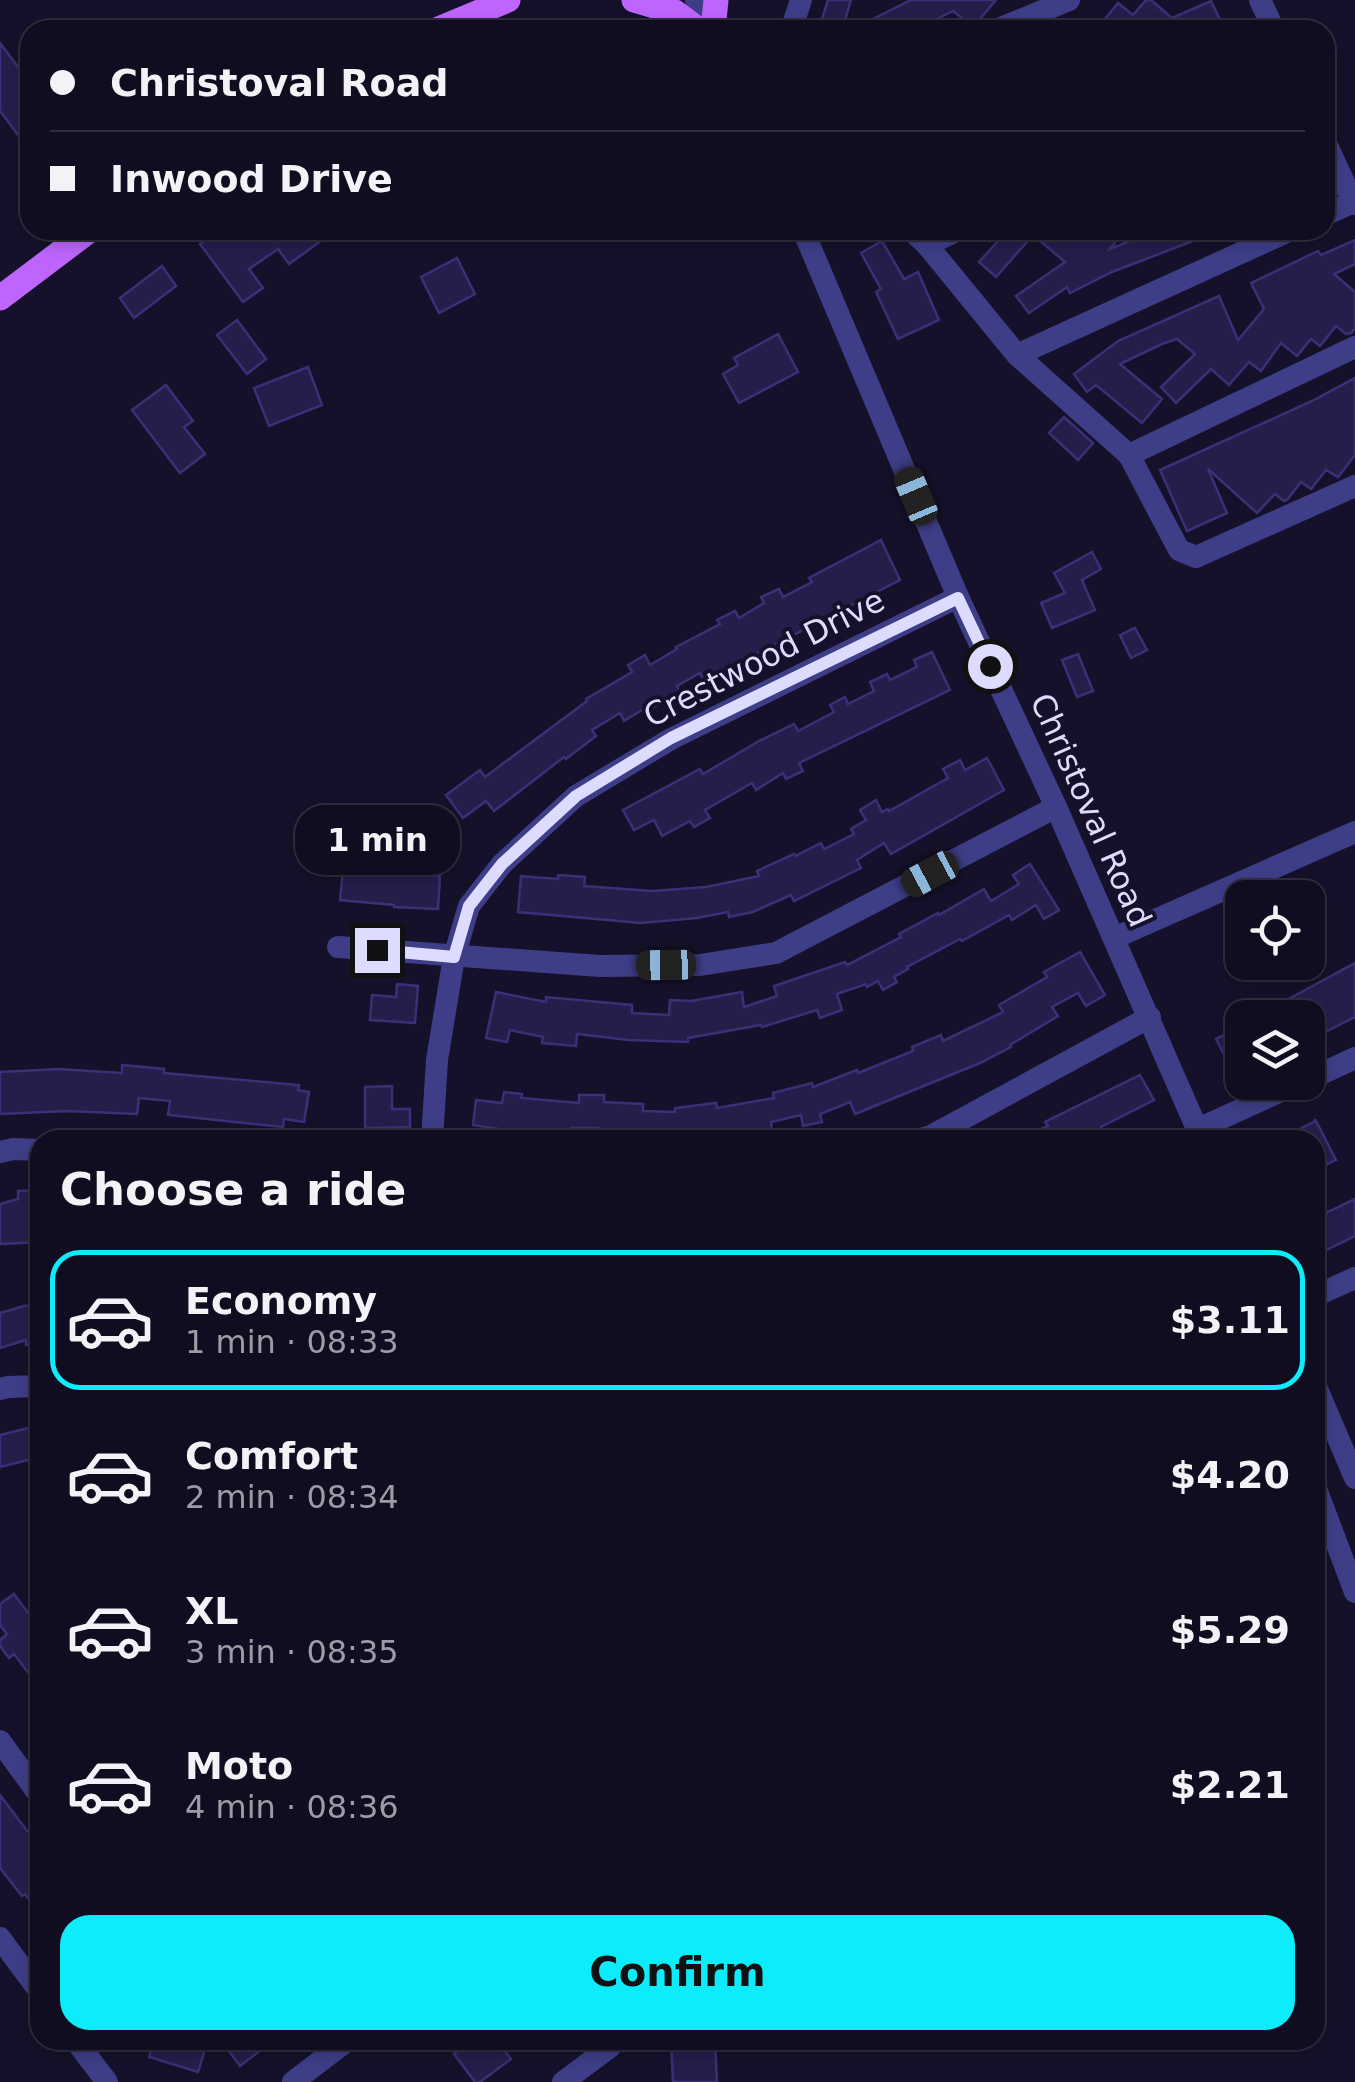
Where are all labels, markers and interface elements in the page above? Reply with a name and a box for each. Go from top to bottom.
text: Christoval Road [110,61,448,105]
text: Inwood Drive [110,157,393,201]
car [890,463,942,529]
street label: Crestwood Drive [637,581,891,735]
route start [968,644,1013,689]
street label: Christoval Road [1023,687,1159,933]
callout: 1 min [294,805,460,875]
text: 1 min [327,821,428,859]
car [896,847,964,901]
map controls [1225,880,1325,1100]
button: locate [1225,880,1325,980]
route end [355,928,400,973]
car [636,949,696,981]
button: layers [1225,1000,1325,1100]
text: Choose a ride [60,1163,406,1216]
icon: car [65,1275,155,1365]
text: Economy [185,1279,377,1323]
text: $3.11 [1170,1298,1290,1342]
text: 1 min · 08:33 [185,1323,399,1361]
icon: car [65,1430,155,1520]
text: Comfort [185,1434,358,1478]
text: $4.20 [1170,1453,1290,1497]
text: 2 min · 08:34 [185,1478,399,1516]
icon: car [65,1585,155,1675]
text: XL [185,1589,239,1633]
text: $5.29 [1170,1608,1290,1652]
text: 3 min · 08:35 [185,1633,399,1671]
icon: car [65,1740,155,1830]
text: Moto [185,1744,293,1788]
text: $2.21 [1170,1763,1290,1807]
text: 4 min · 08:36 [185,1788,399,1826]
button: Confirm [60,1915,1295,2030]

